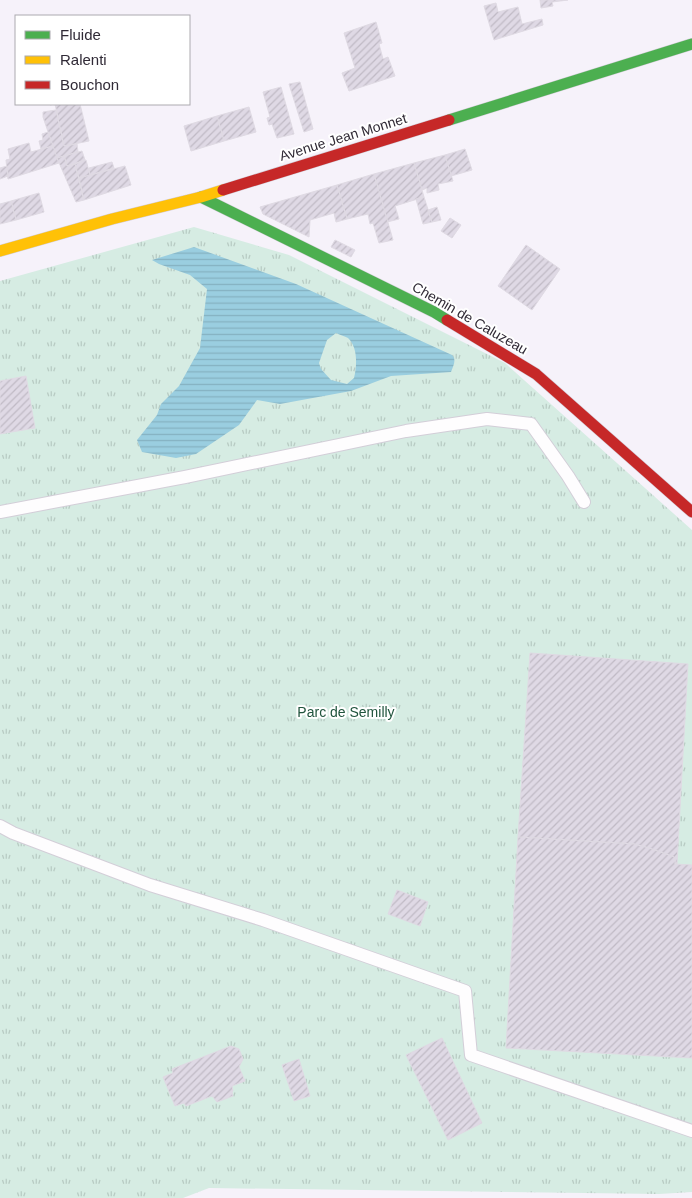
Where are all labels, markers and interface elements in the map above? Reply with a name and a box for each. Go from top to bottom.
legend [15,15,190,105]
text: Fluide [60,26,101,43]
text: Ralenti [60,51,107,68]
text: Bouchon [60,76,119,93]
street label: Avenue Jean Monnet [278,110,409,164]
street label: Chemin de Caluzeau [409,278,531,358]
park label: Parc de Semilly [297,704,395,720]

